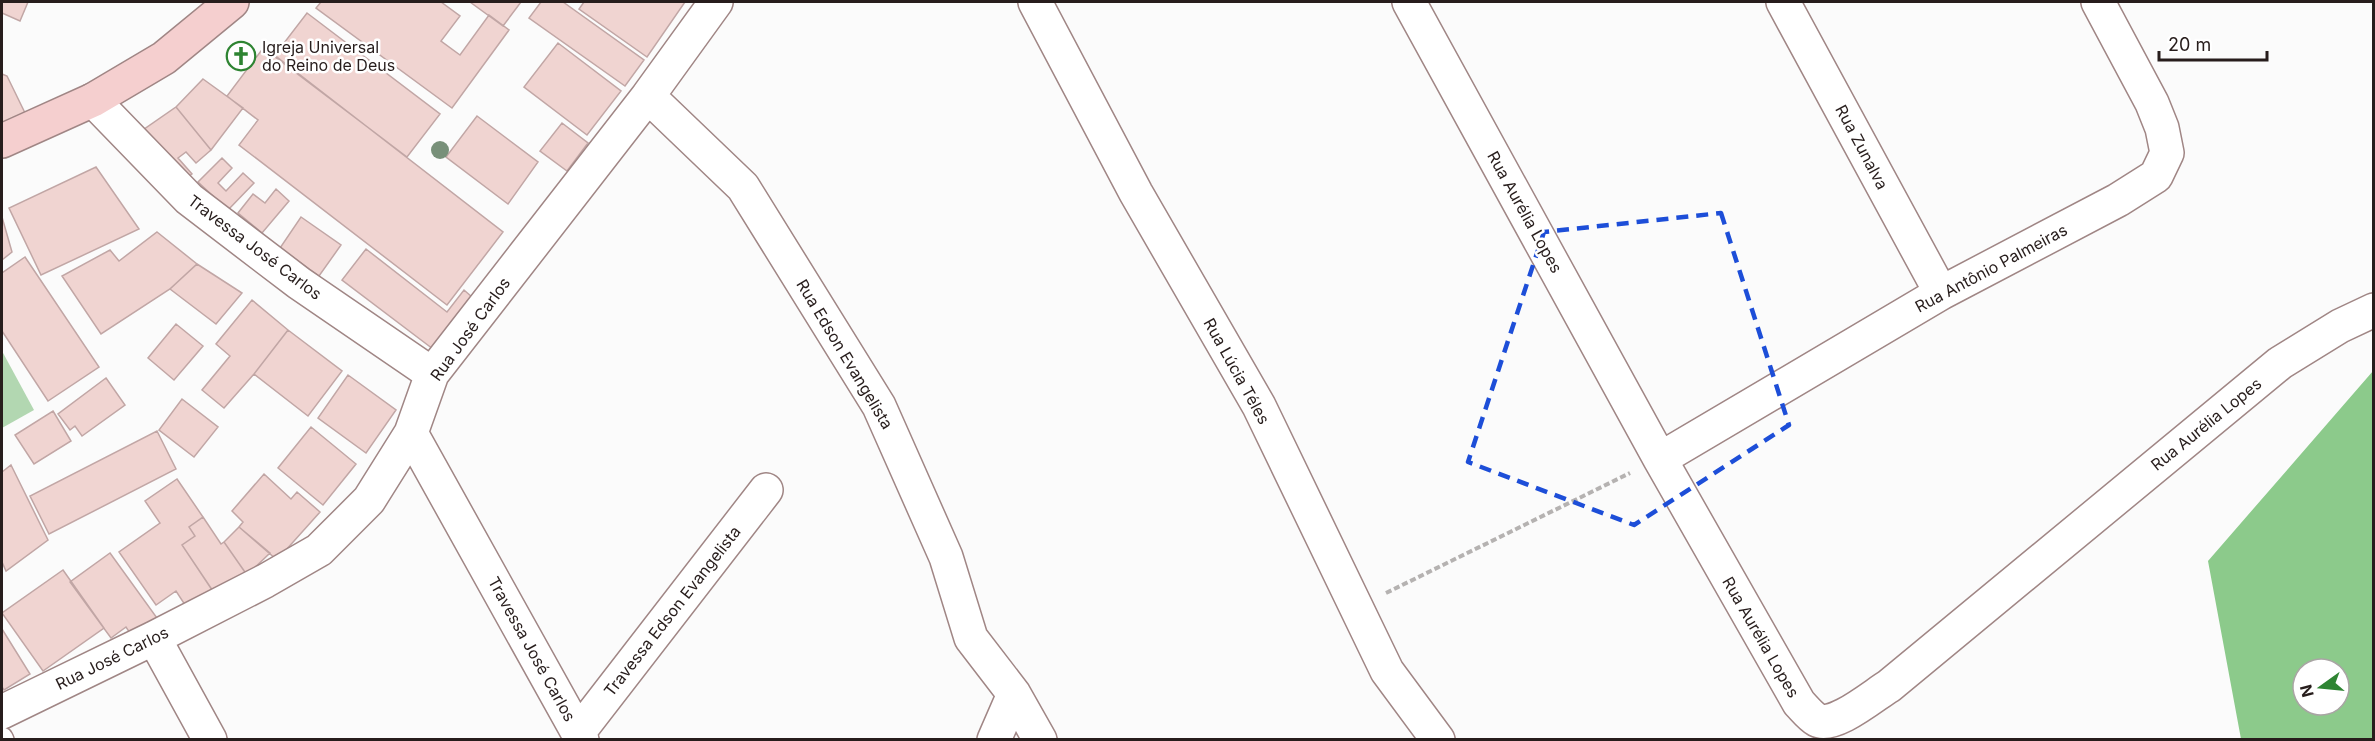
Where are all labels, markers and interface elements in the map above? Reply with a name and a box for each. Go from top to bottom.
scale bar [2159,24,2267,62]
text: 20 m [2168,34,2211,55]
place label: Igreja Universal do Reino de Deus [262,37,395,75]
church icon: Igreja Universal do Reino de Deus [225,40,257,72]
street label: Rua Zunalva [1831,101,1893,193]
street label: Rua Aurélia Lopes [1483,148,1567,276]
street label: Travessa José Carlos [184,190,326,304]
street label: Rua Antônio Palmeiras [1911,219,2071,317]
street label: Rua José Carlos [426,273,514,385]
street label: Rua Edson Evangelista [792,275,898,433]
street label: Rua Lúcia Téles [1200,314,1274,428]
street label: Rua Aurélia Lopes [2147,373,2265,475]
street label: Travessa Edson Evangelista [599,522,745,700]
street label: Travessa José Carlos [484,573,580,725]
street label: Rua Aurélia Lopes [1718,573,1804,701]
street label: Rua José Carlos [52,622,172,694]
north arrow [2291,657,2351,717]
text: N [2295,682,2318,699]

